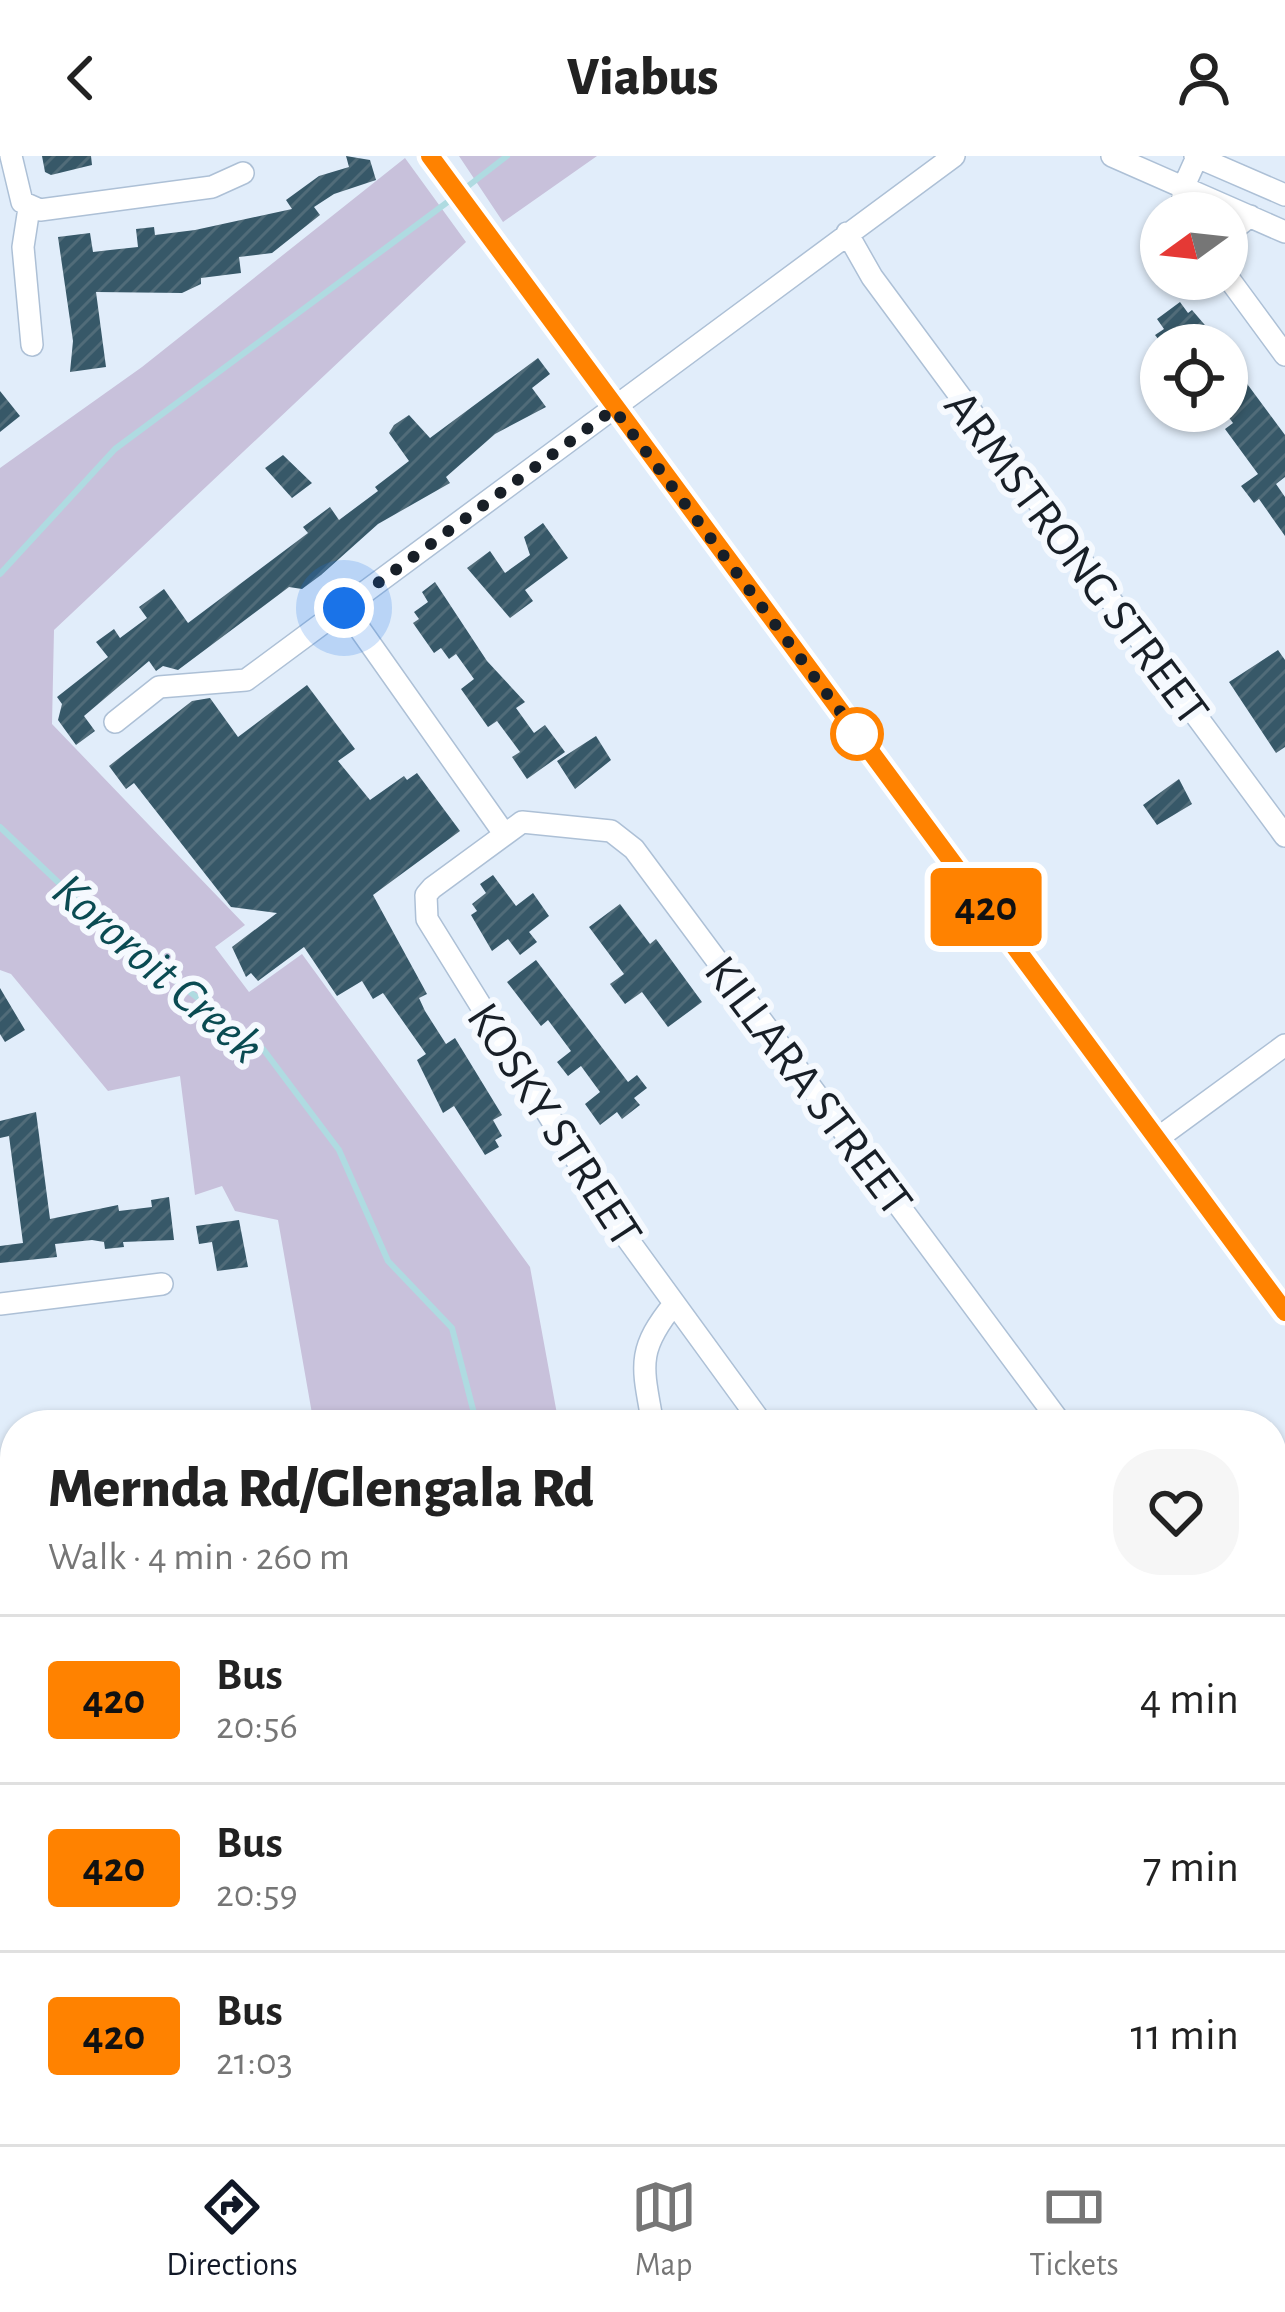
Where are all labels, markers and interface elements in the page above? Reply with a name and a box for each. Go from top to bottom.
icon: back [48,45,114,111]
icon: person [1171,45,1237,111]
text: Viabus [567,51,718,105]
north arrow [1140,192,1248,300]
map controls [1140,192,1248,432]
button: locate [1140,324,1248,432]
street label: ARMSTRONG STREET [935,383,1217,735]
your location [314,578,374,638]
unlabelled marker [832,709,882,759]
water label: Kororoit Creek [43,864,272,1073]
line badge: 420 [917,868,1055,946]
text: 420 [955,886,1017,928]
street label: KILLARA STREET [695,948,920,1225]
street label: KOSKY STREET [457,995,650,1256]
button: heart [1113,1449,1239,1575]
text: Mernda Rd/Glengala Rd [48,1460,594,1517]
text: Walk · 4 min · 260 m [48,1538,350,1577]
text: Bus [216,1653,283,1698]
text: 4 min [1140,1677,1239,1722]
text: 420 [83,1679,145,1721]
text: 20:56 [216,1707,298,1746]
text: Bus [216,1821,283,1866]
text: 7 min [1143,1845,1239,1890]
text: 420 [83,1847,145,1889]
text: 20:59 [216,1875,298,1914]
text: Bus [216,1989,283,2034]
text: 11 min [1131,2013,1239,2058]
text: 420 [83,2015,145,2057]
text: 21:03 [216,2043,293,2082]
tab: Directions [166,2174,298,2286]
tab: Map [631,2174,697,2286]
tab: Tickets [1029,2174,1119,2286]

